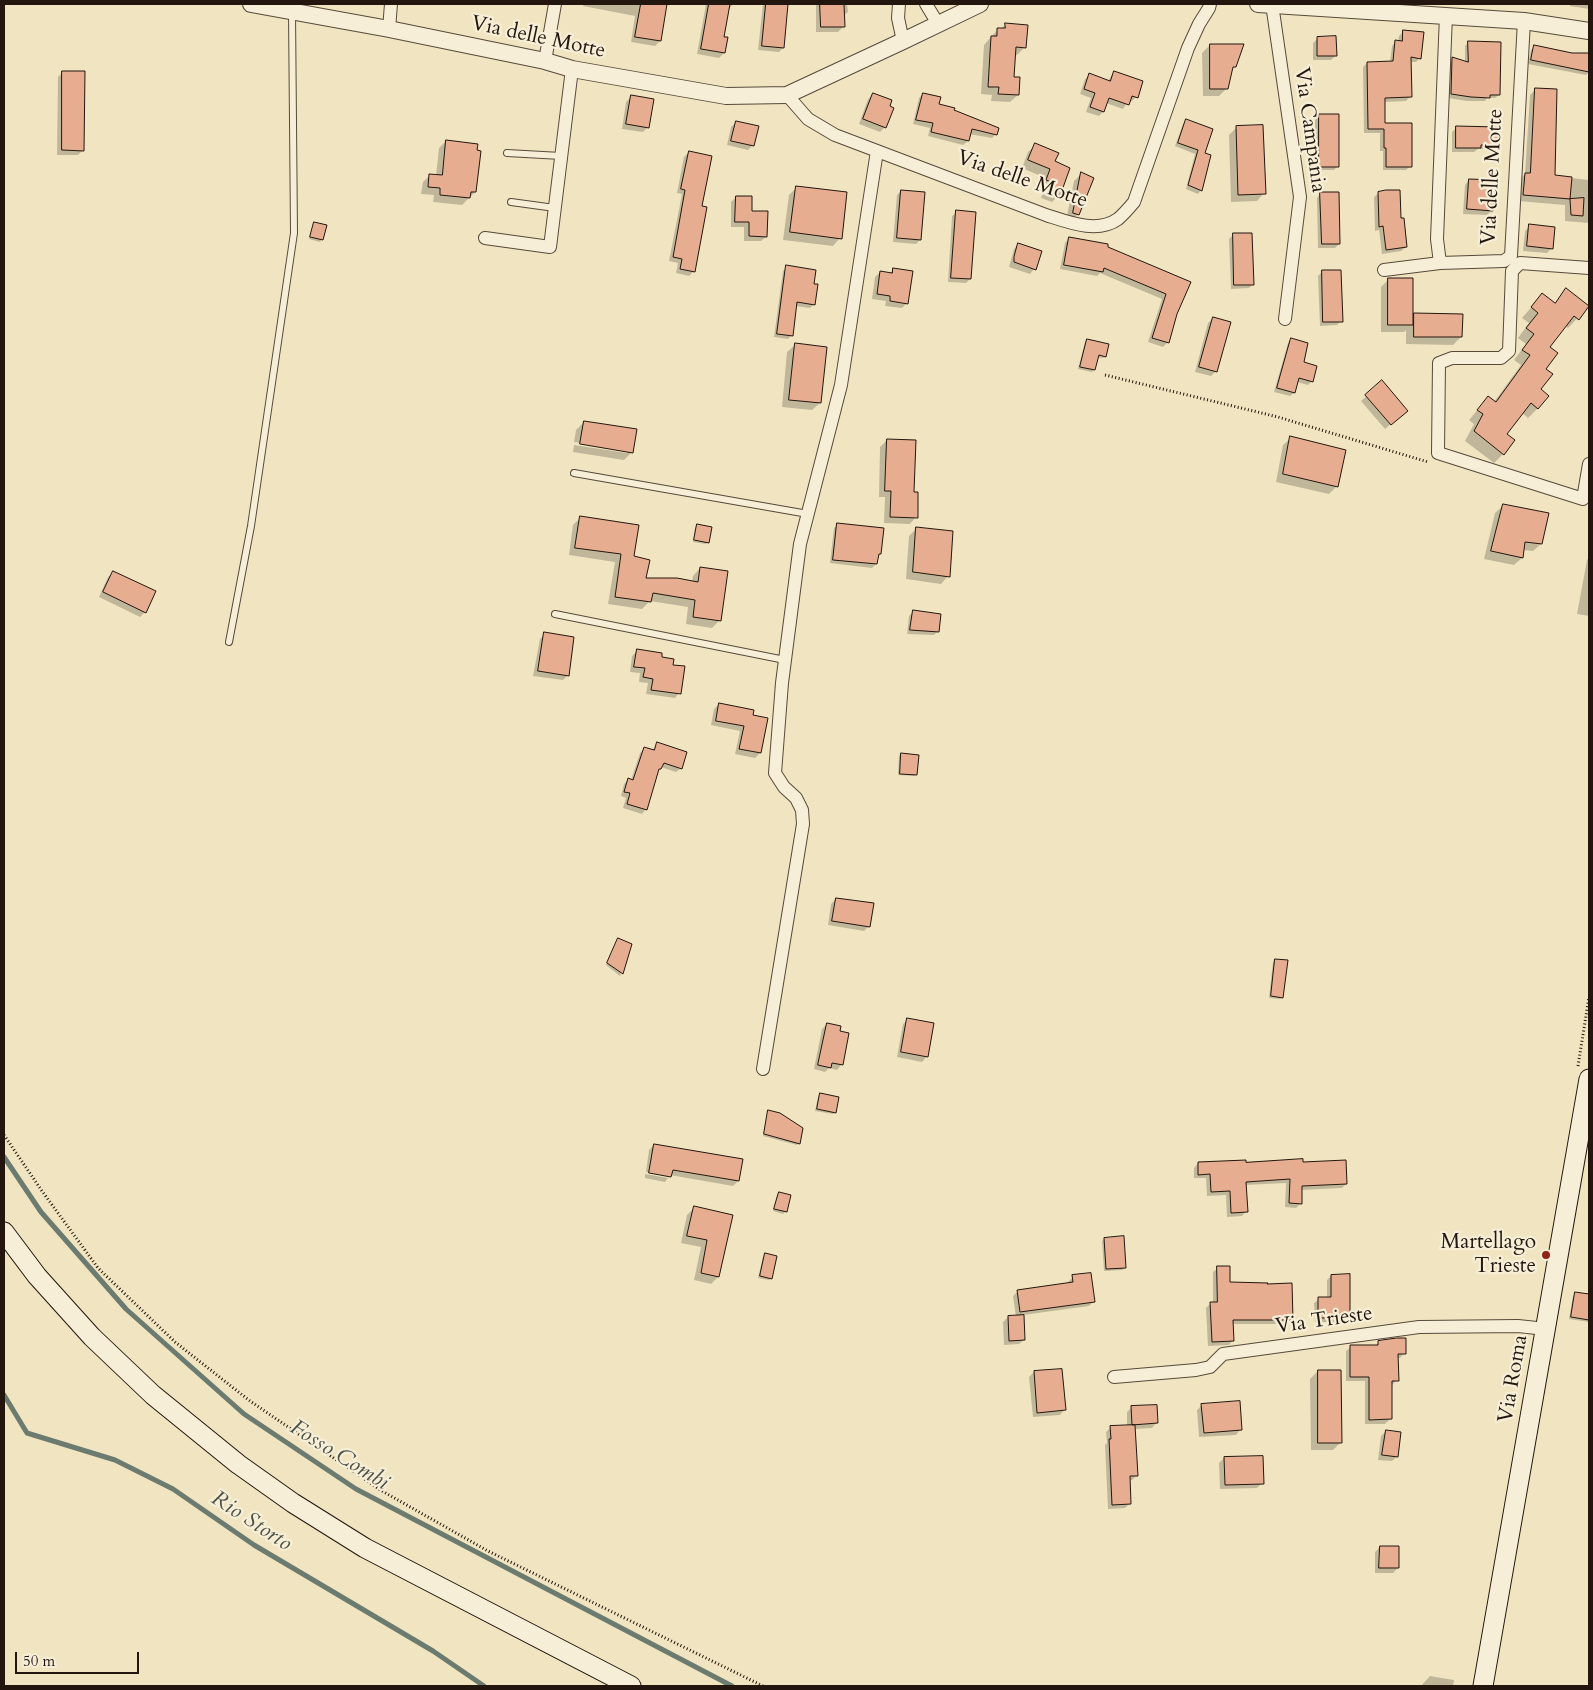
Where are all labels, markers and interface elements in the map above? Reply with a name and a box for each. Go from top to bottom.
street label: Via delle Motte [469,11,607,65]
street label: Via Campania [1288,66,1330,194]
street label: Via delle Motte [1477,108,1509,246]
street label: Via delle Motte [953,146,1091,214]
place label: Martellago Trieste [1440,1230,1536,1280]
marker: Martellago Trieste [1540,1249,1552,1261]
street label: Via Trieste [1274,1302,1374,1340]
street label: Via Roma [1494,1333,1534,1425]
water label: Fosso Combi [285,1415,393,1497]
water label: Rio Storto [206,1486,296,1558]
scale bar [18,1642,141,1674]
text: 50 m [23,1651,55,1671]

